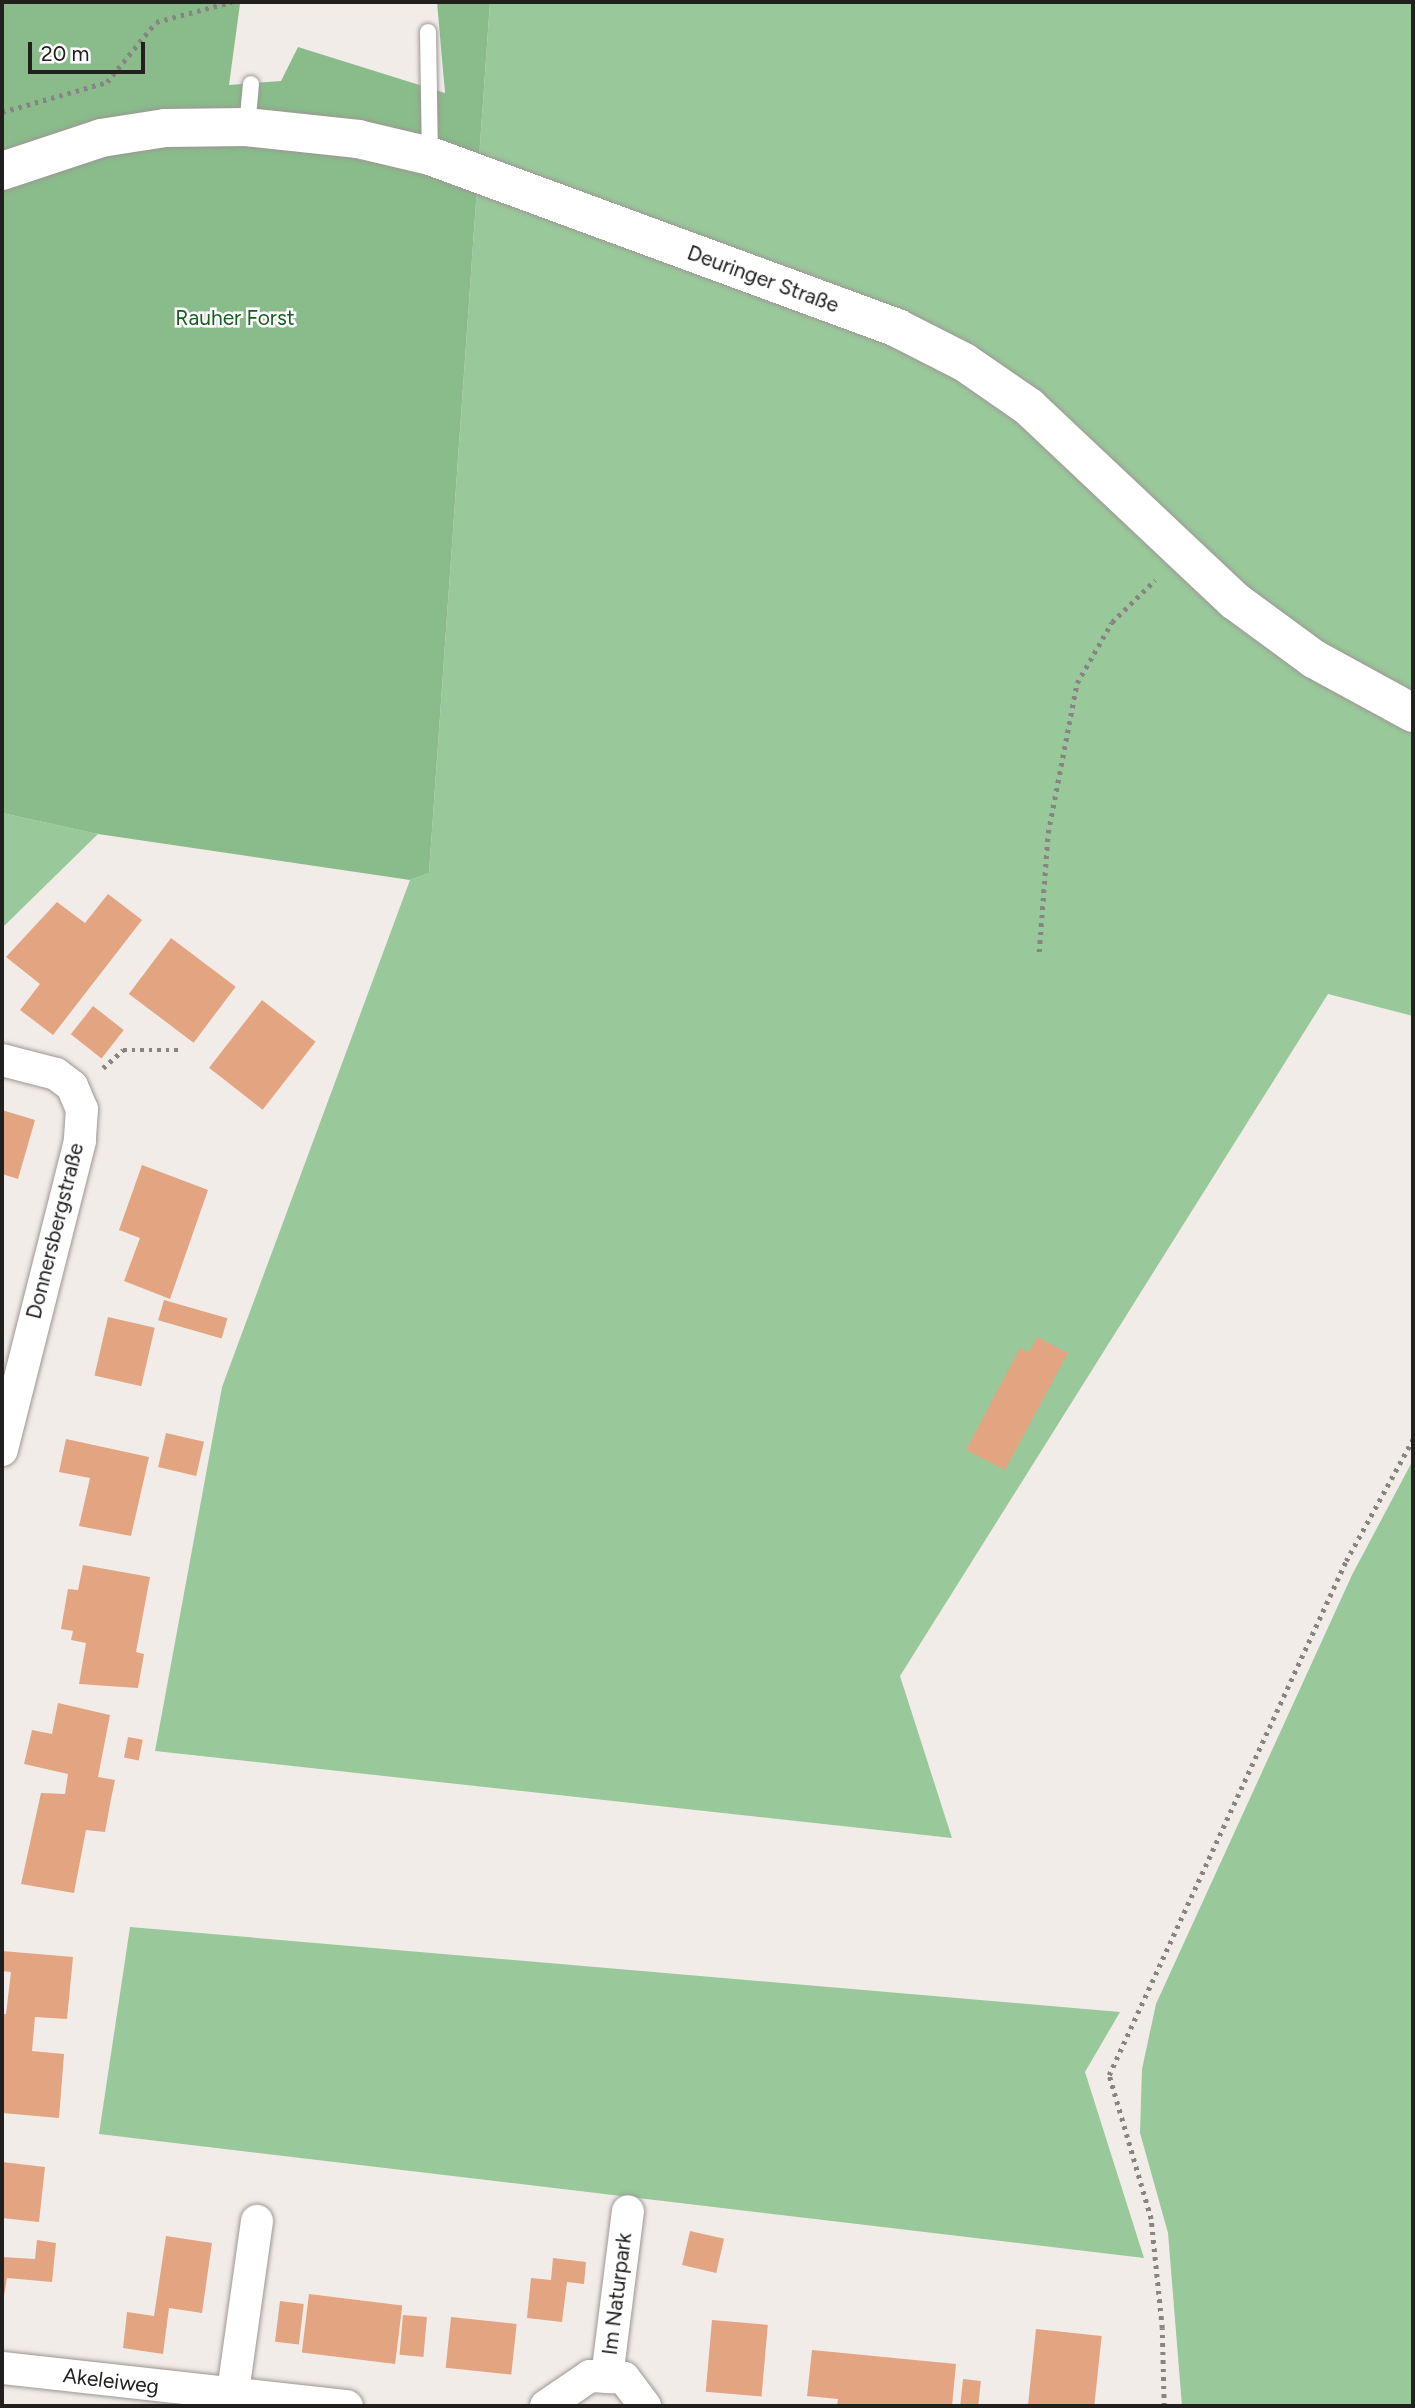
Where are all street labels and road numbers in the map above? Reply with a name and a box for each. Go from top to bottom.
street label: Deuringer Straße [684,240,842,318]
street label: Donnersbergstraße [21,1140,89,1322]
street label: Im Naturpark [597,2231,637,2357]
street label: Akeleiweg [62,2363,160,2399]

